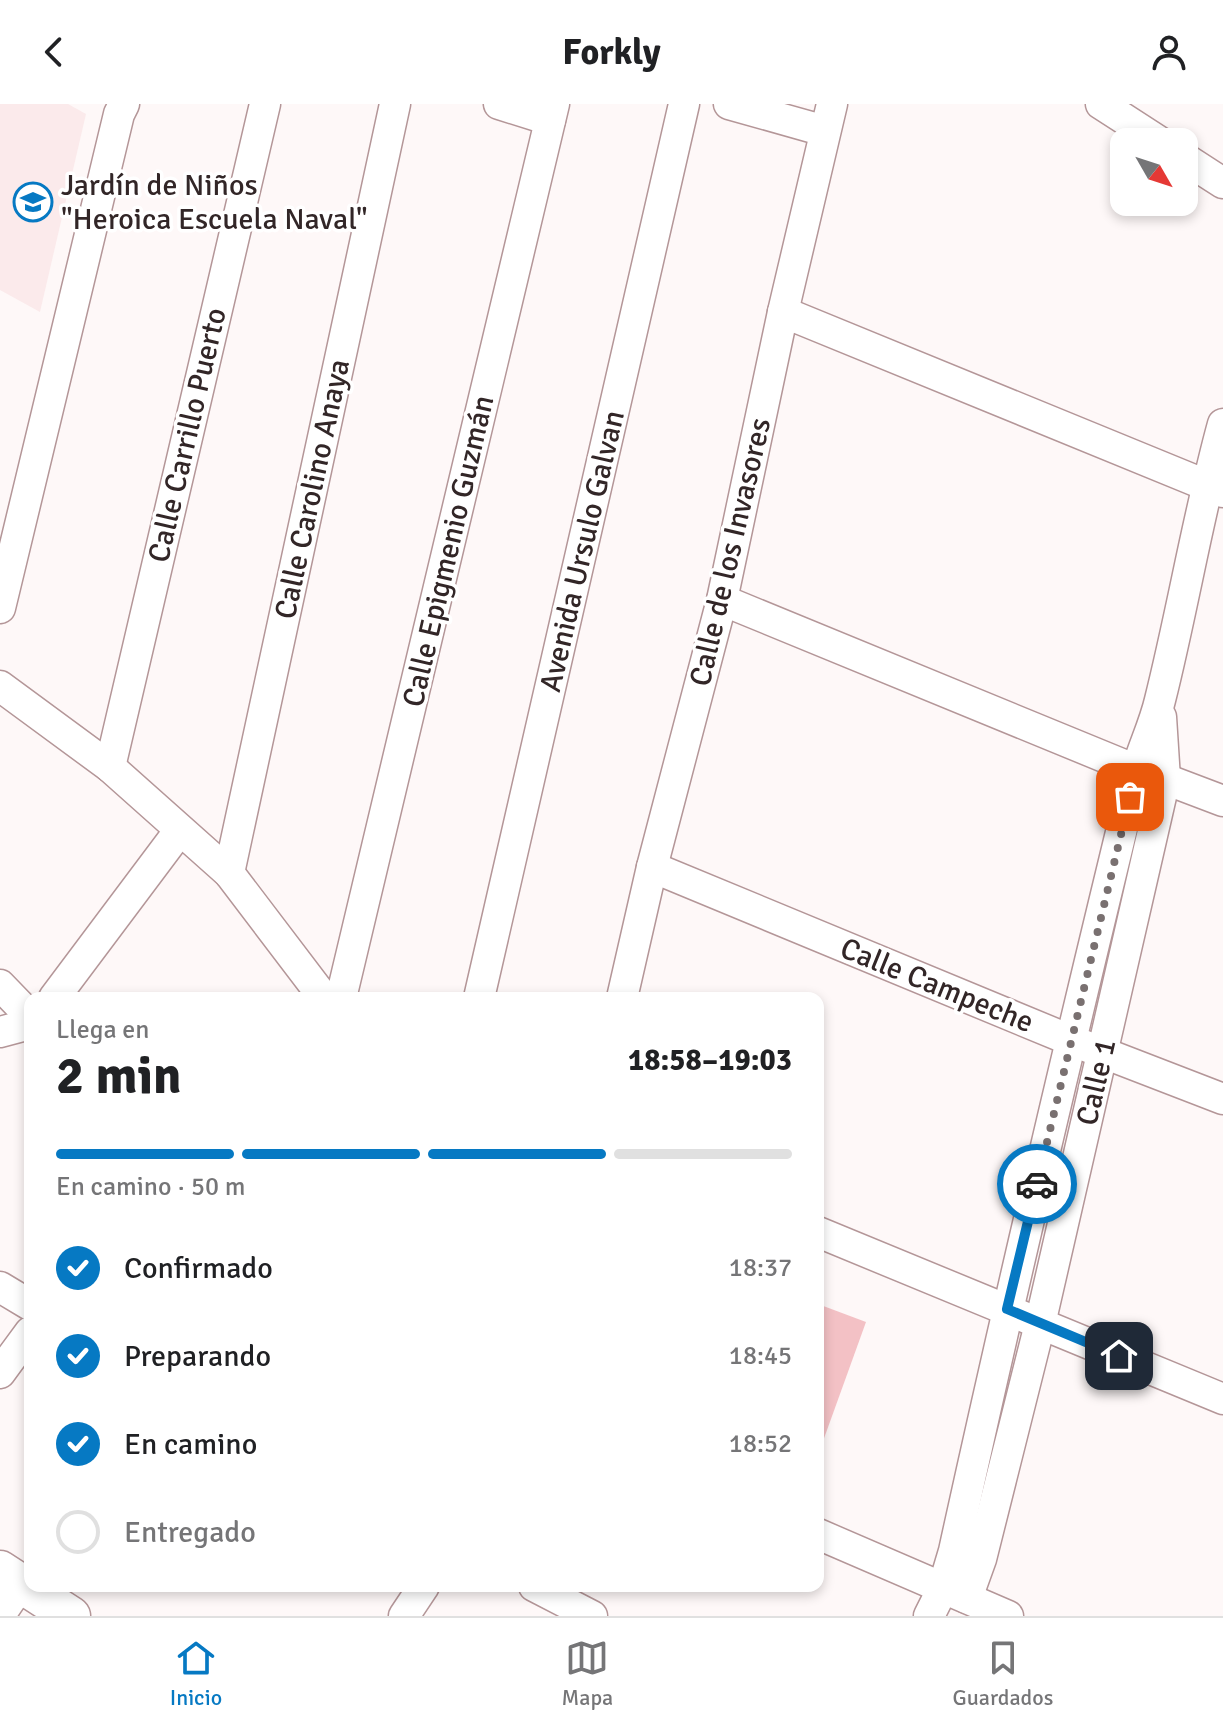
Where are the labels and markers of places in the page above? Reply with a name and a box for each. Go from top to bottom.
place label: Jardín de Niños "Heroica Escuela Naval" [61,167,368,238]
school or university icon: Jardín de Niños "Heroica Escuela Naval" [12,181,54,223]
pin [1096,763,1164,831]
pin [1085,1322,1153,1390]

